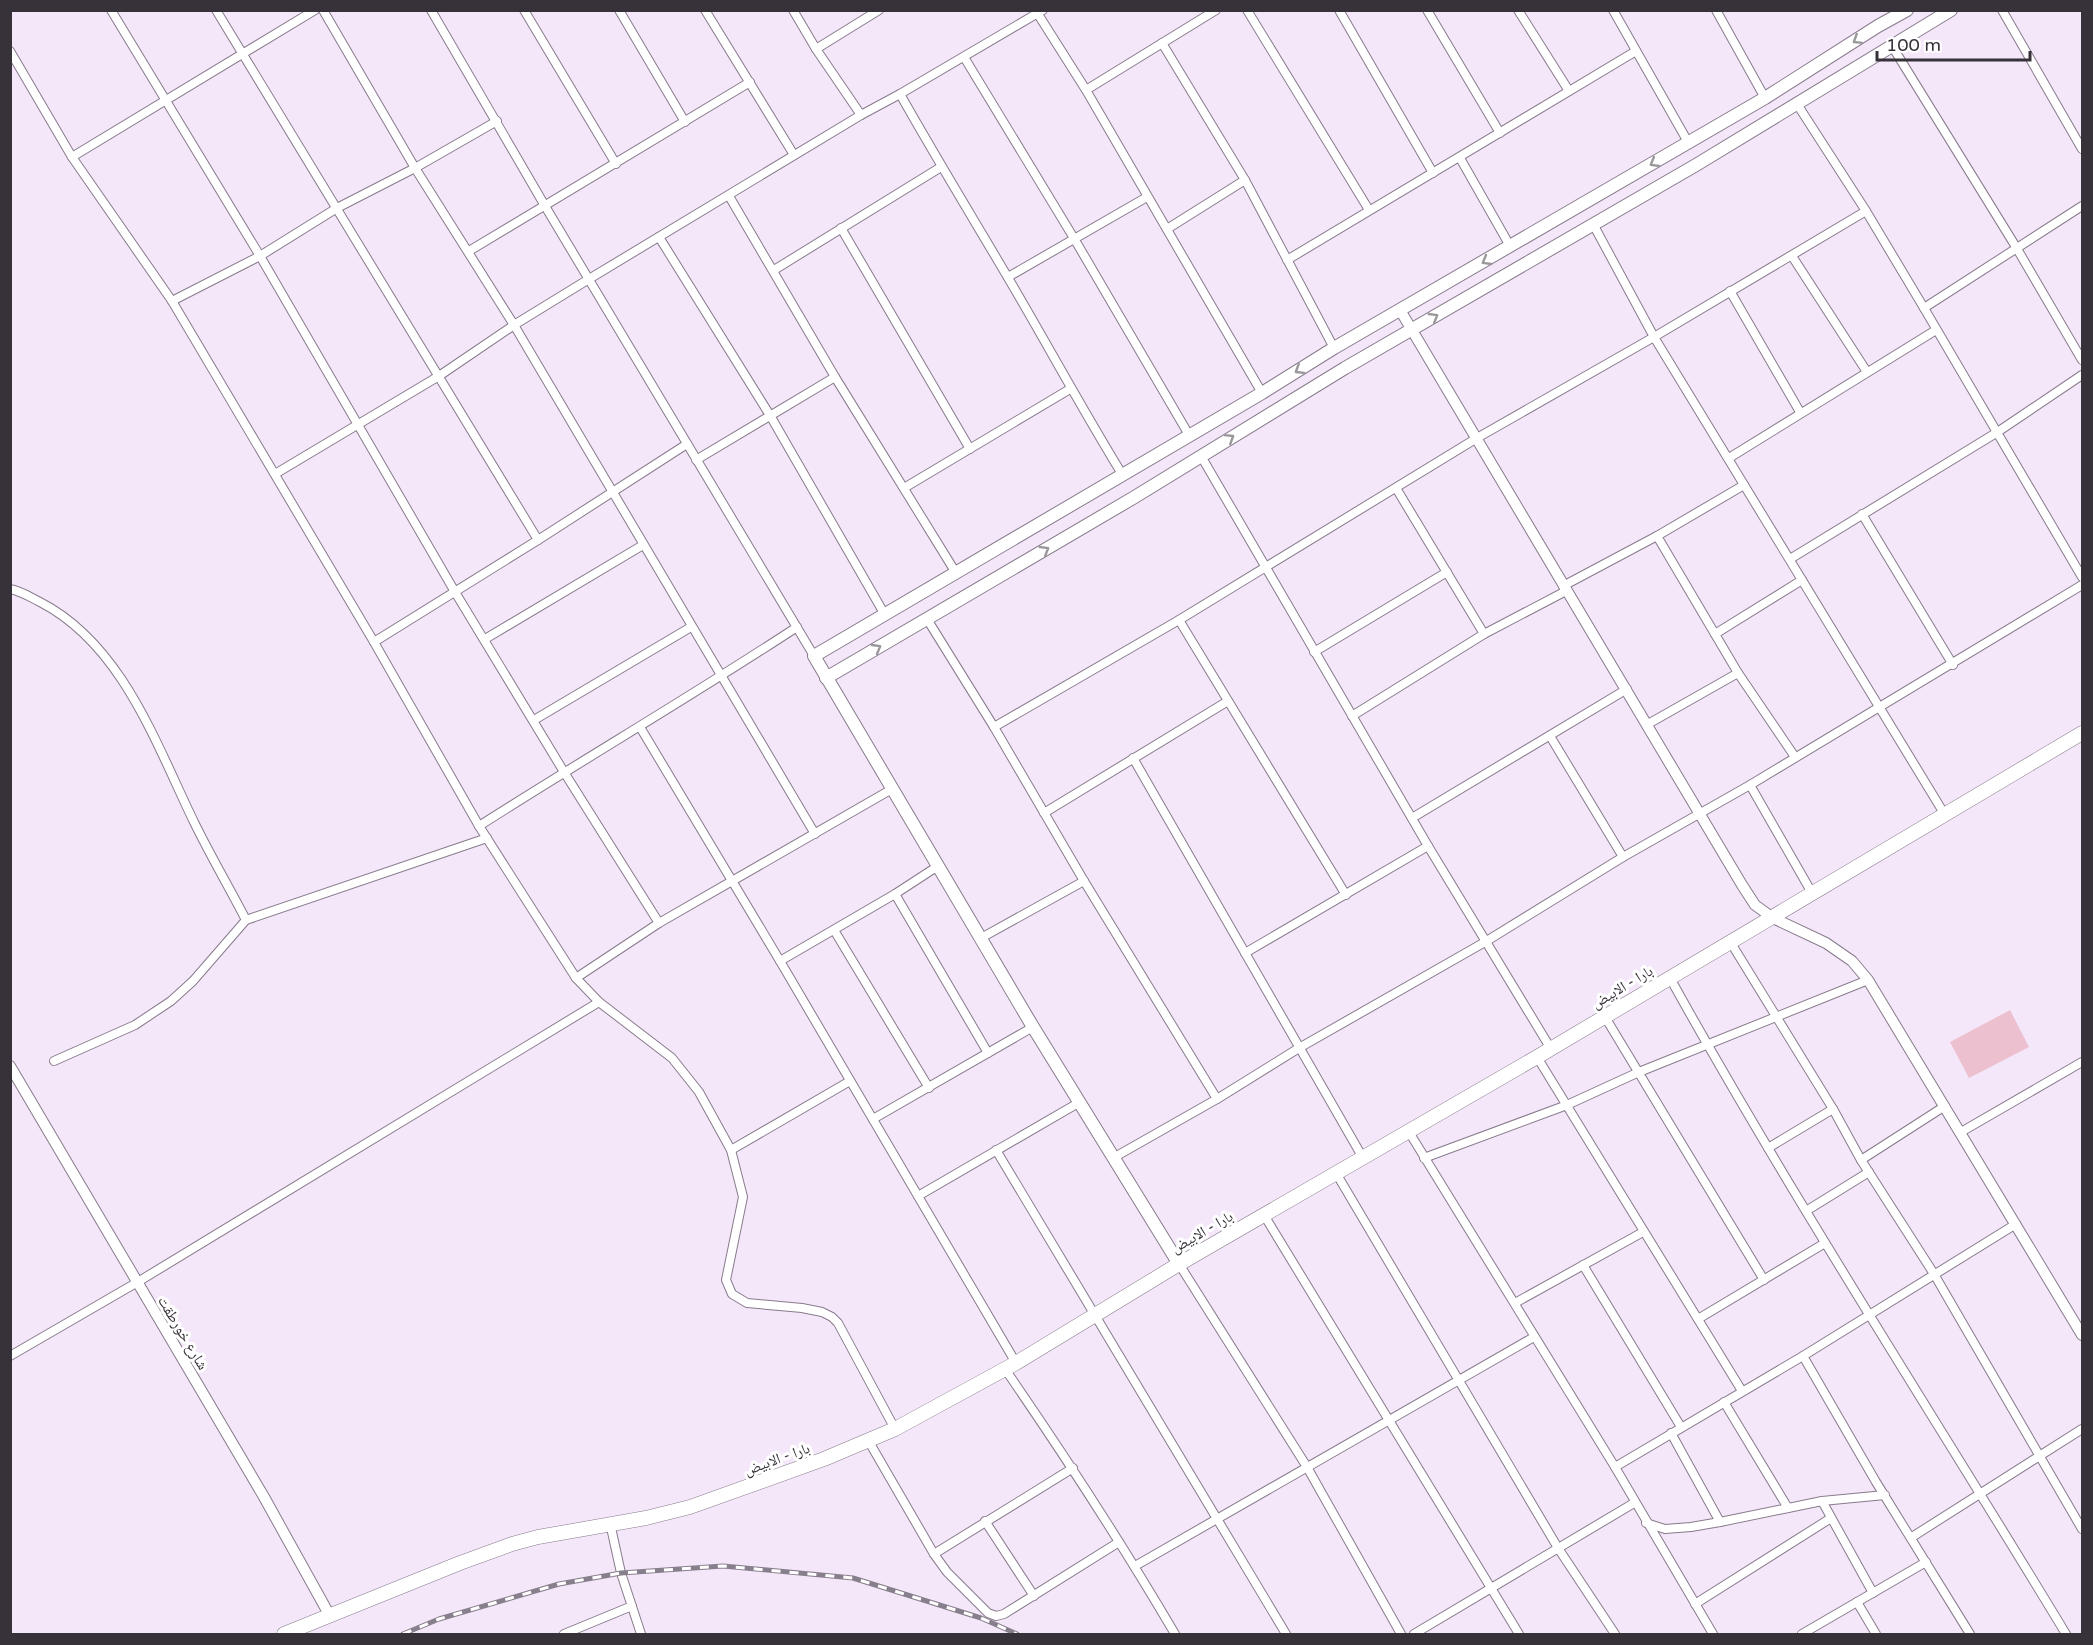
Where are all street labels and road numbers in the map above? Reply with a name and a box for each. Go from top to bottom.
street label: بارا - الابيض [1588,962,1657,1013]
street label: بارا - الابيض [1168,1207,1237,1258]
street label: شارع خورطقت [153,1293,212,1374]
street label: بارا - الابيض [742,1439,813,1480]

